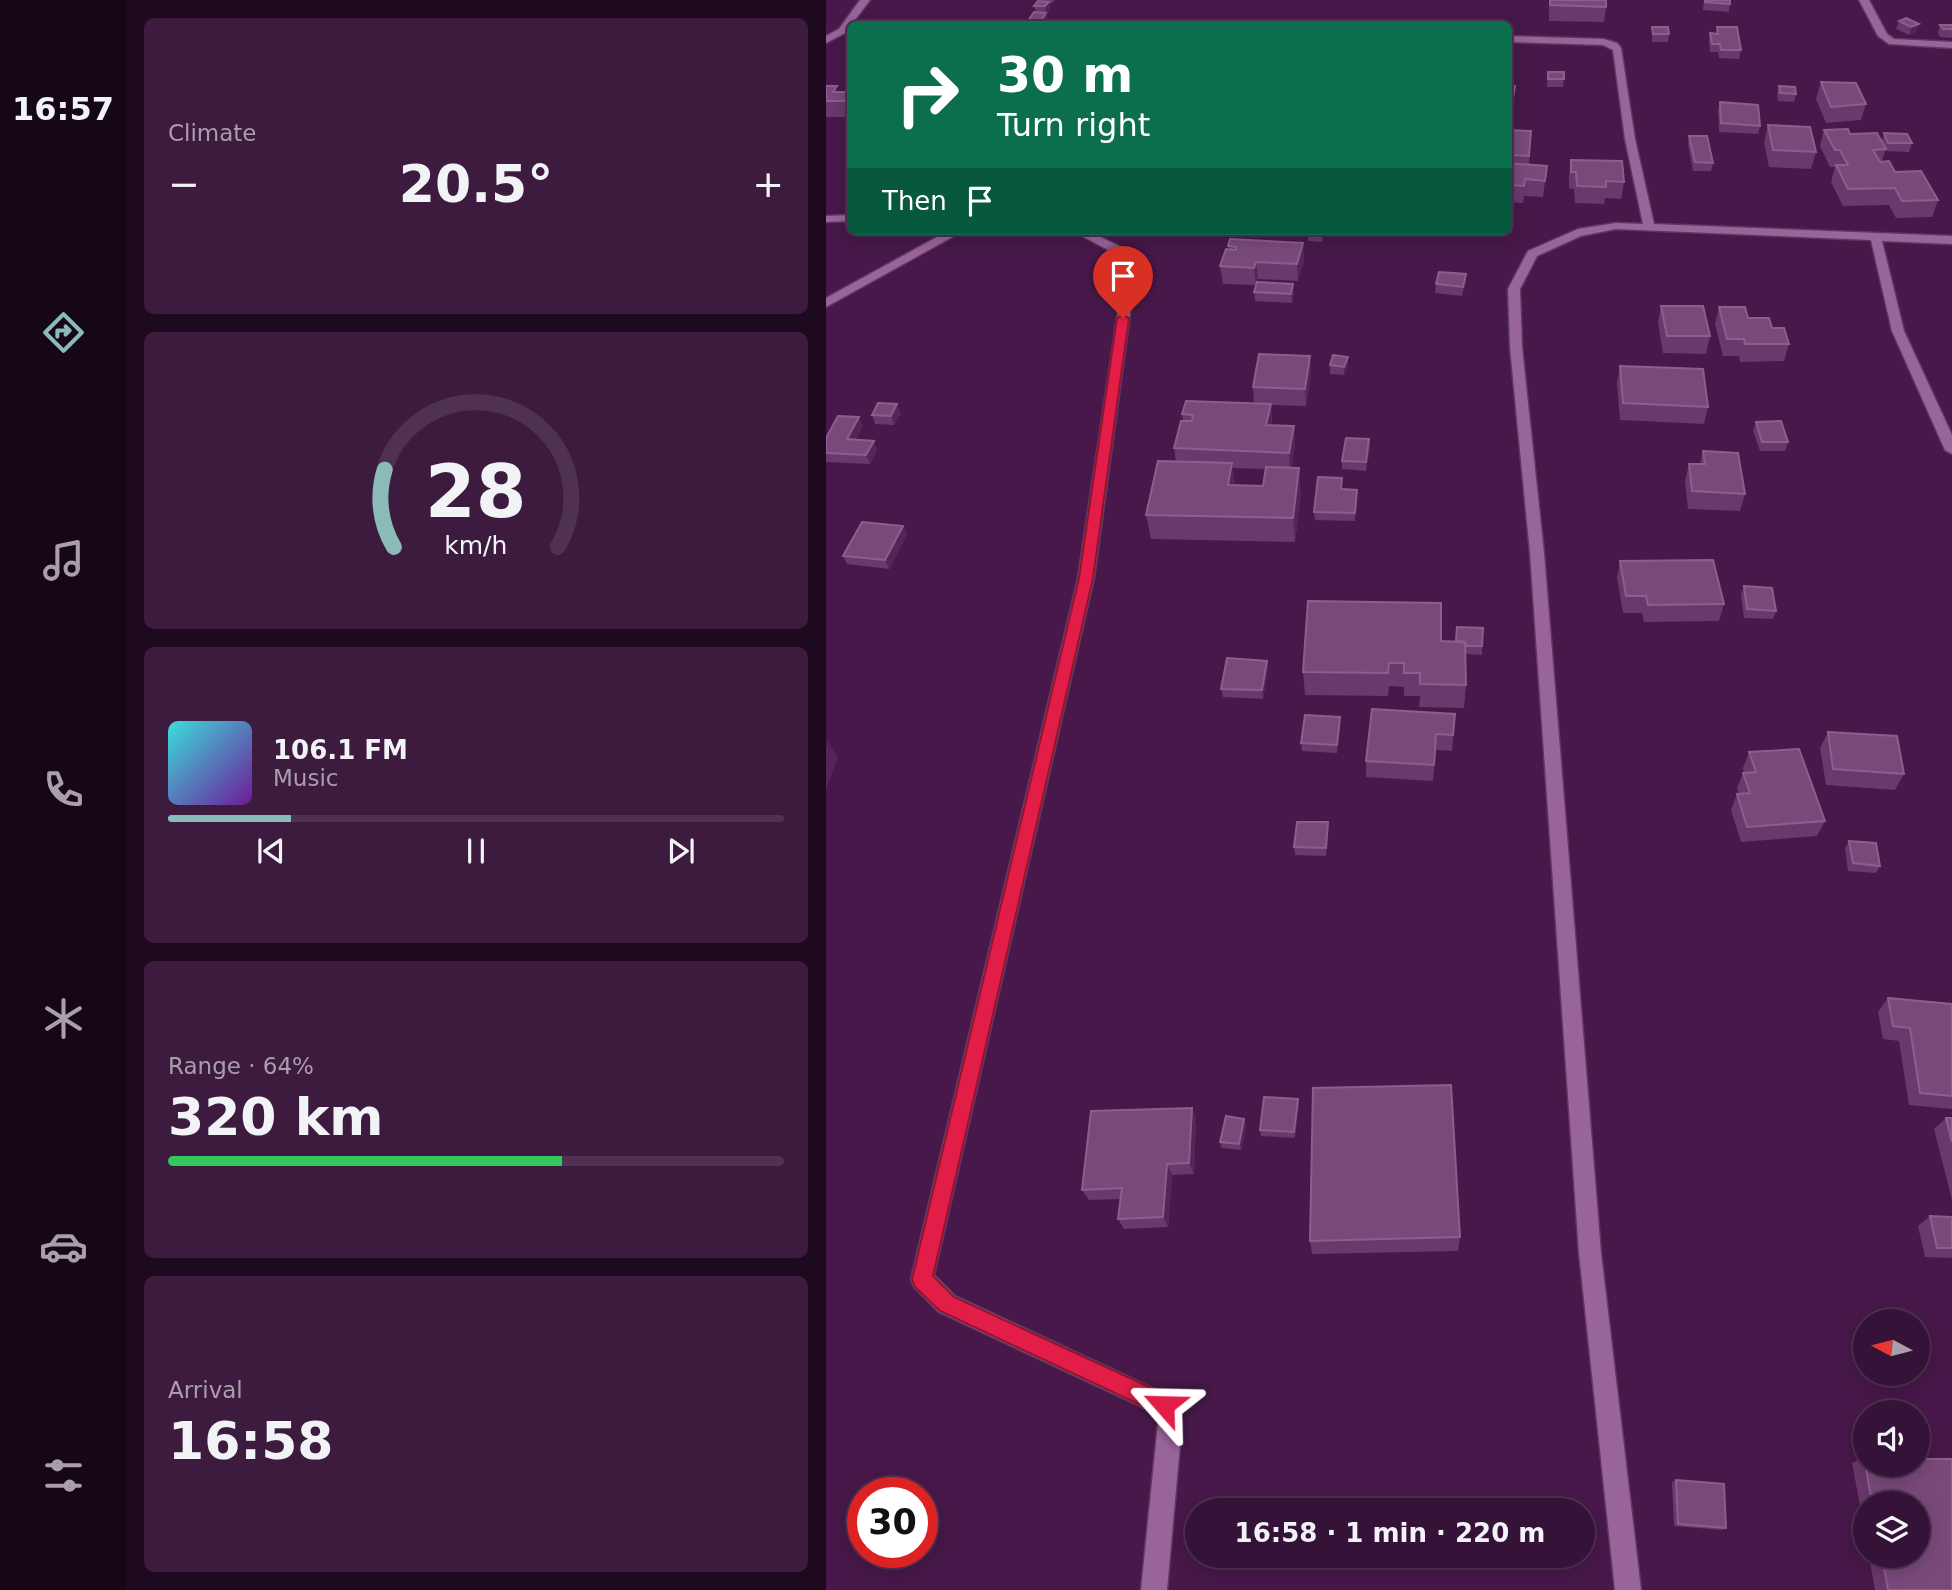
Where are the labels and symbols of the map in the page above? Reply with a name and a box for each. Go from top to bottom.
pin [1093,246,1153,318]
north arrow [1853,1309,1930,1386]
position arrow [1127,1368,1201,1442]
speed limit sign: 30 [847,1477,938,1568]

